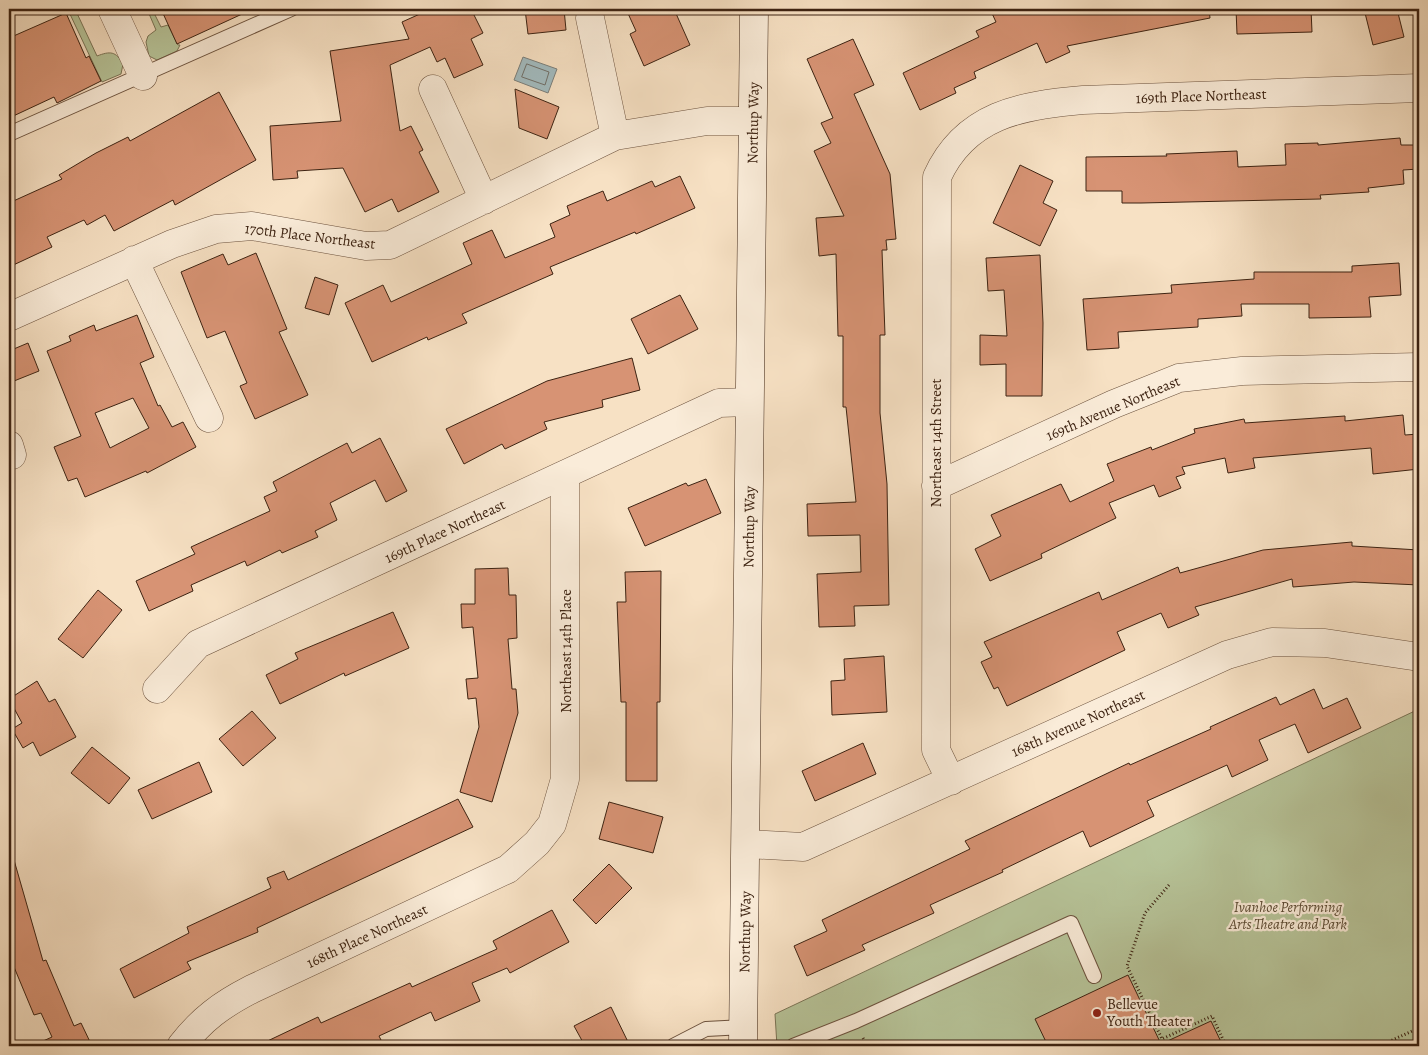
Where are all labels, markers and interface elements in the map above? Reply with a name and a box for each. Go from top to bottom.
street label: Northup Way [742,82,764,164]
street label: 169th Place Northeast [1135,84,1267,108]
street label: 170th Place Northeast [244,218,376,254]
street label: 169th Avenue Northeast [1043,371,1183,445]
street label: Northeast 14th Street [926,378,946,508]
street label: Northup Way [738,486,760,568]
street label: 169th Place Northeast [381,494,509,568]
street label: Northeast 14th Place [556,589,576,713]
street label: 168th Avenue Northeast [1008,685,1148,761]
street label: Northup Way [734,891,756,973]
park label: Ivanhoe Performing Arts Theatre and Park [1228,897,1347,934]
street label: 168th Place Northeast [303,899,431,973]
place label: Bellevue Youth Theater [1106,994,1192,1031]
marker: Bellevue Youth Theater [1091,1007,1103,1019]

